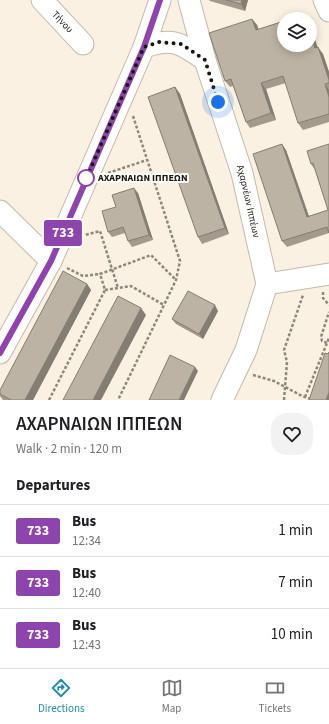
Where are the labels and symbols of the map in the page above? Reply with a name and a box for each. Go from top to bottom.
street label: Τήνου [49,8,76,36]
your location [208,92,228,112]
street label: Αχαρνέων Ιππέων [233,163,263,239]
marker: ΑΧΑΡΝΑΙΩΝ ΙΠΠΕΩΝ [77,169,95,187]
place label: ΑΧΑΡΝΑΙΩΝ ΙΠΠΕΩΝ [97,171,188,185]
line badge: 733 [40,220,86,246]

